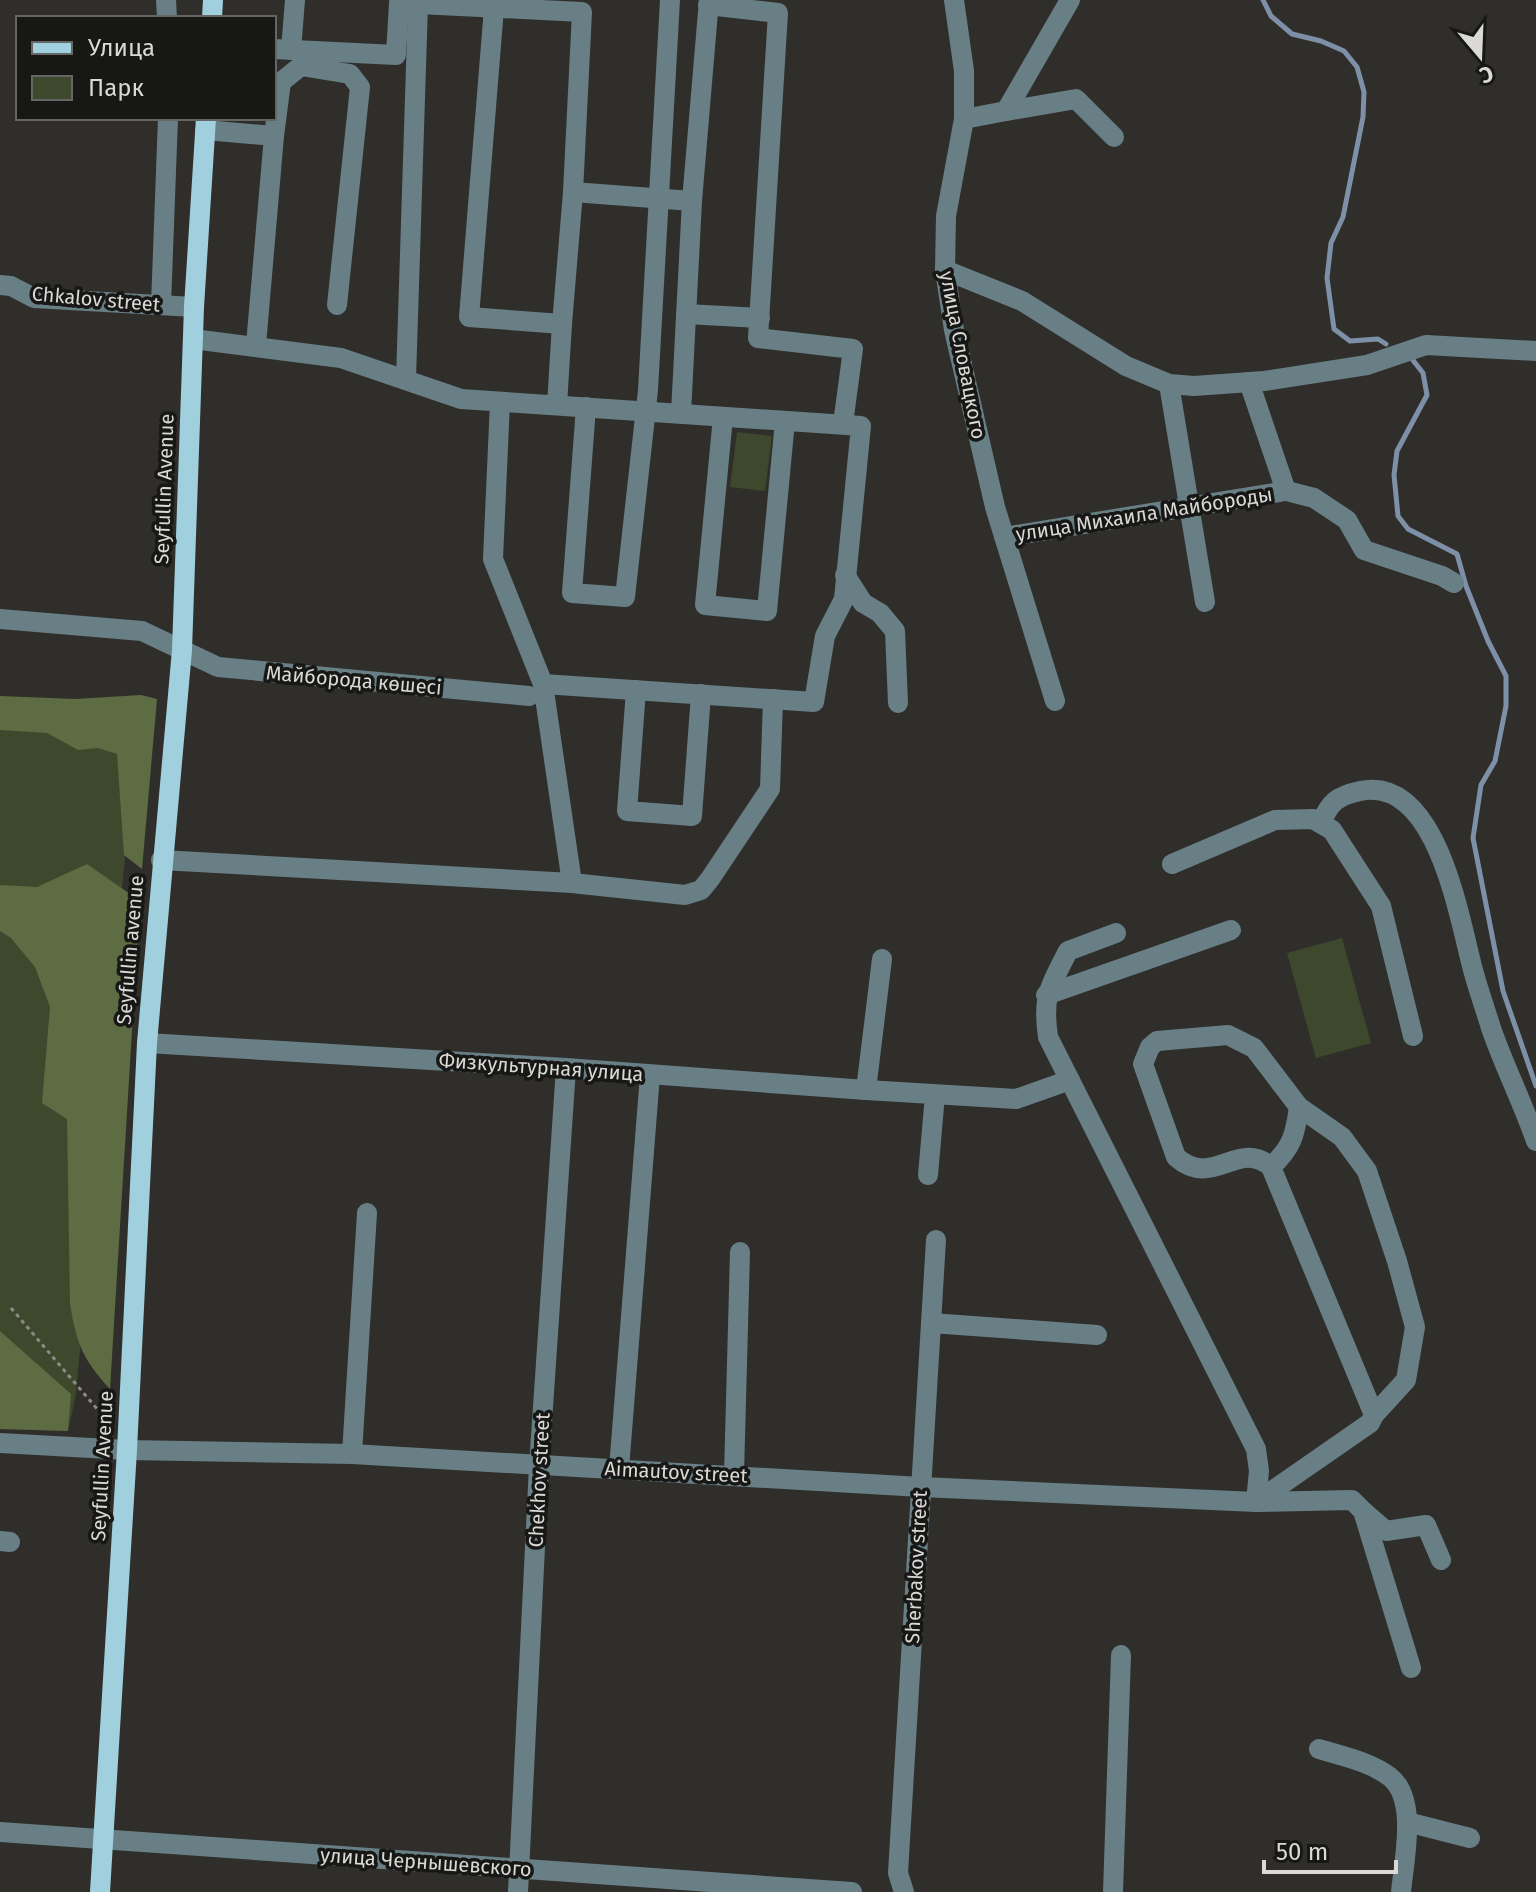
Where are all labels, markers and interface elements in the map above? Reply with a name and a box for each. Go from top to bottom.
legend [16,16,276,120]
north arrow [1440,16,1520,96]
text: Улица [88,34,155,62]
text: С [1476,60,1497,89]
text: Парк [88,74,145,102]
street label: улица Словацкого [935,269,991,441]
street label: Chkalov street [31,281,162,317]
street label: Seyfullin Avenue [149,413,179,565]
street label: улица Михаила Майбороды [1014,482,1274,546]
street label: Майборода көшесі [265,660,443,700]
street label: Seyfullin avenue [112,874,148,1026]
street label: Физкультурная улица [438,1048,644,1086]
street label: Seyfullin Avenue [86,1390,118,1542]
street label: Chekhov street [523,1411,555,1548]
street label: Aimautov street [604,1456,749,1488]
street label: Sherbakov street [900,1489,932,1644]
scale bar [1264,1824,1396,1874]
text: 50 m [1276,1838,1328,1866]
street label: улица Чернышевского [320,1843,532,1881]

